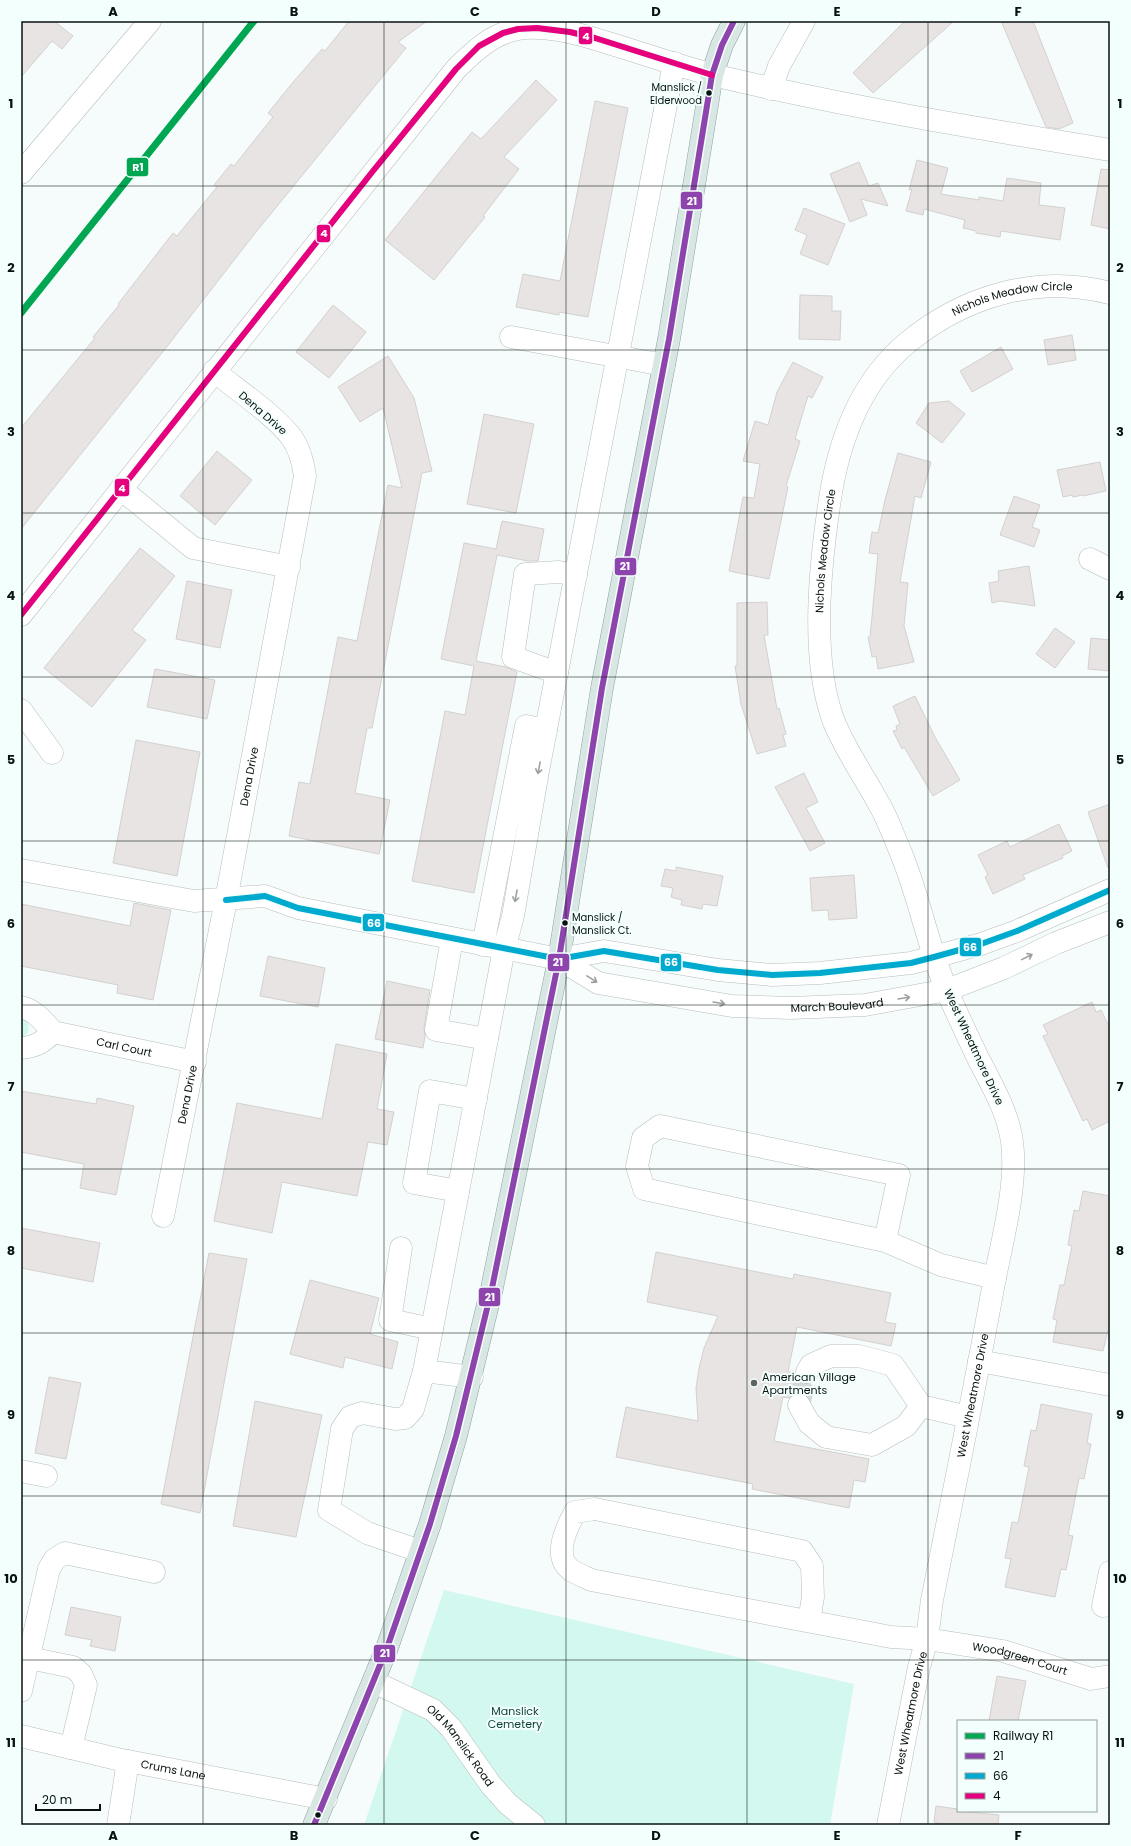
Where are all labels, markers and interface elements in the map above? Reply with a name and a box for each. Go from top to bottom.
text: A [108,2,118,21]
text: B [290,2,299,21]
text: C [470,2,480,21]
text: D [651,2,661,21]
text: E [833,2,841,21]
text: F [1014,2,1022,21]
line badge: 4 [578,26,593,45]
text: 4 [582,28,590,44]
place label: Manslick / Elderwood [650,80,702,108]
marker: Manslick / Elderwood [704,88,714,98]
text: 1 [9,94,13,113]
text: 1 [1118,94,1122,113]
line badge: R1 [126,157,149,177]
text: R1 [132,159,144,175]
line badge: 21 [680,191,703,210]
text: 21 [687,193,697,209]
line badge: 4 [316,224,331,243]
text: 4 [320,225,328,241]
text: 2 [7,258,15,277]
text: 2 [1116,258,1124,277]
street label: Nichols Meadow Circle [949,278,1073,320]
street label: Dena Drive [235,387,291,439]
text: 3 [7,422,15,441]
text: 3 [1116,422,1124,441]
line badge: 4 [114,478,130,497]
text: 4 [118,480,126,496]
street label: Nichols Meadow Circle [811,488,840,613]
line badge: 21 [614,557,637,576]
text: 21 [620,558,630,574]
text: 4 [7,586,16,605]
text: 4 [1116,586,1125,605]
street label: Dena Drive [236,745,262,807]
text: 5 [7,750,15,769]
text: 5 [1116,750,1124,769]
one-way arrow [534,761,542,774]
one-way arrow [512,889,520,902]
place label: Manslick / Manslick Ct. [572,910,631,938]
line badge: 66 [362,913,385,932]
text: 6 [7,914,15,933]
text: 6 [1116,914,1124,933]
text: 66 [367,915,381,931]
marker: Manslick / Manslick Ct. [560,918,570,928]
line badge: 66 [959,937,982,957]
text: 66 [963,939,977,955]
line badge: 21 [547,953,570,972]
line badge: 66 [660,953,682,972]
one-way arrow [1021,953,1033,960]
text: 21 [553,954,563,970]
text: 66 [664,954,678,970]
one-way arrow [586,976,598,984]
street label: West Wheatmore Drive [940,986,1008,1108]
street label: March Boulevard [790,994,885,1016]
one-way arrow [897,994,910,1002]
one-way arrow [712,1000,725,1008]
street label: Carl Court [95,1033,153,1061]
street label: Dena Drive [174,1063,201,1125]
text: 7 [8,1077,15,1096]
text: 7 [1117,1077,1124,1096]
text: 8 [7,1241,15,1260]
text: 8 [1116,1241,1124,1260]
line badge: 21 [478,1287,501,1307]
text: 21 [485,1289,495,1305]
street label: West Wheatmore Drive [953,1332,992,1459]
place label: American Village Apartments [762,1369,856,1398]
marker: American Village Apartments [749,1378,759,1388]
text: 9 [7,1405,15,1424]
text: 9 [1116,1405,1124,1424]
text: 10 [4,1569,18,1588]
text: 10 [1113,1569,1127,1588]
street label: Woodgreen Court [971,1638,1069,1679]
line badge: 21 [373,1644,396,1663]
text: 21 [380,1645,390,1661]
street label: West Wheatmore Drive [890,1649,931,1777]
street label: Old Manslick Road [424,1700,498,1790]
park label: Manslick Cemetery [488,1703,543,1732]
legend [957,1720,1097,1812]
text: Railway R1 [993,1727,1053,1744]
text: 11 [6,1733,16,1752]
text: 11 [1115,1733,1125,1752]
text: 21 [993,1747,1004,1764]
street label: Crums Lane [139,1756,207,1784]
text: 66 [993,1767,1008,1784]
scale bar [36,1786,100,1812]
text: 4 [993,1787,1001,1804]
text: 20 m [42,1791,72,1808]
unlabelled marker [313,1810,323,1820]
text: A [108,1826,118,1845]
text: B [290,1826,299,1845]
text: C [470,1826,480,1845]
text: D [651,1826,661,1845]
text: E [833,1826,841,1845]
text: F [1014,1826,1022,1845]

